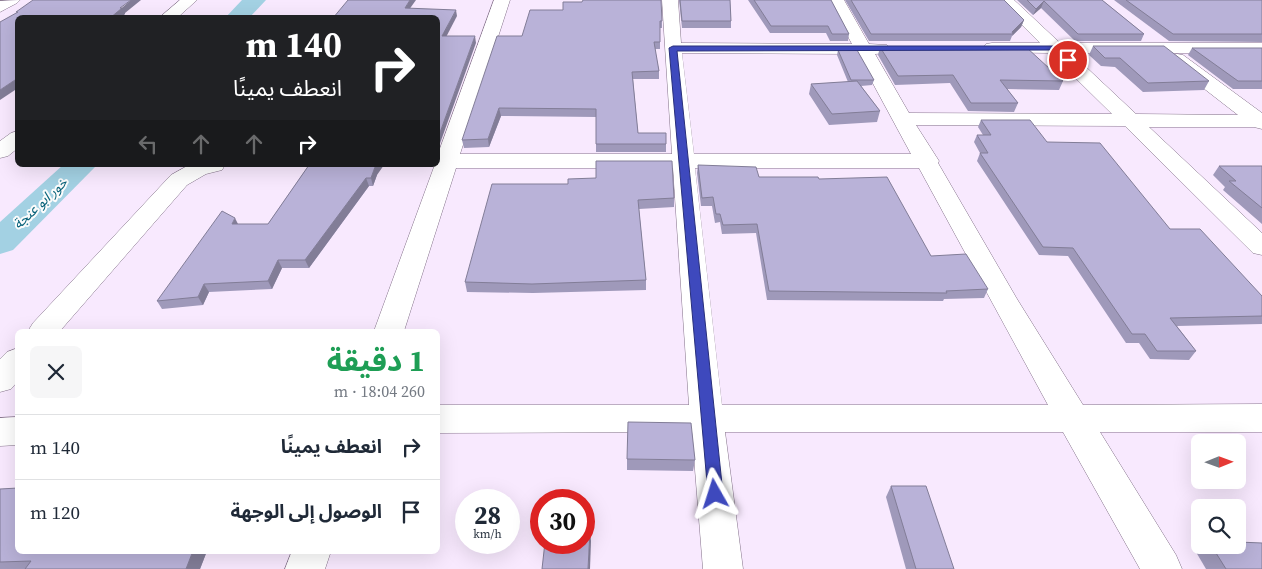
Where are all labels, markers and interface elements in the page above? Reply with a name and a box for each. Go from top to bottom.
text: 140 m [246,21,342,69]
icon: right [360,35,425,100]
pin [1047,39,1089,81]
icon: arrive [1054,46,1082,74]
text: انعطف يمينًا [233,73,342,103]
icon: left [134,130,162,158]
icon: ahead [187,130,215,158]
icon: ahead [240,130,268,158]
icon: right [293,130,321,158]
water label: خور ابو عنجة [8,172,72,233]
text: 1 دقيقة [327,340,425,381]
button: close [30,346,82,398]
text: 260 m · 18:04 [334,380,425,402]
text: انعطف يمينًا [281,433,382,459]
icon: right [397,433,425,461]
text: 140 m [30,434,80,460]
north arrow [1191,434,1246,489]
map controls [1191,434,1246,554]
position arrow [688,467,740,519]
speed limit sign: 30 [530,489,595,554]
text: الوصول إلى الوجهة [230,498,382,524]
icon: arrive [397,498,425,526]
text: 28 [474,498,501,532]
text: 120 m [30,499,80,525]
button: search [1191,499,1246,554]
text: km/h [473,526,502,542]

